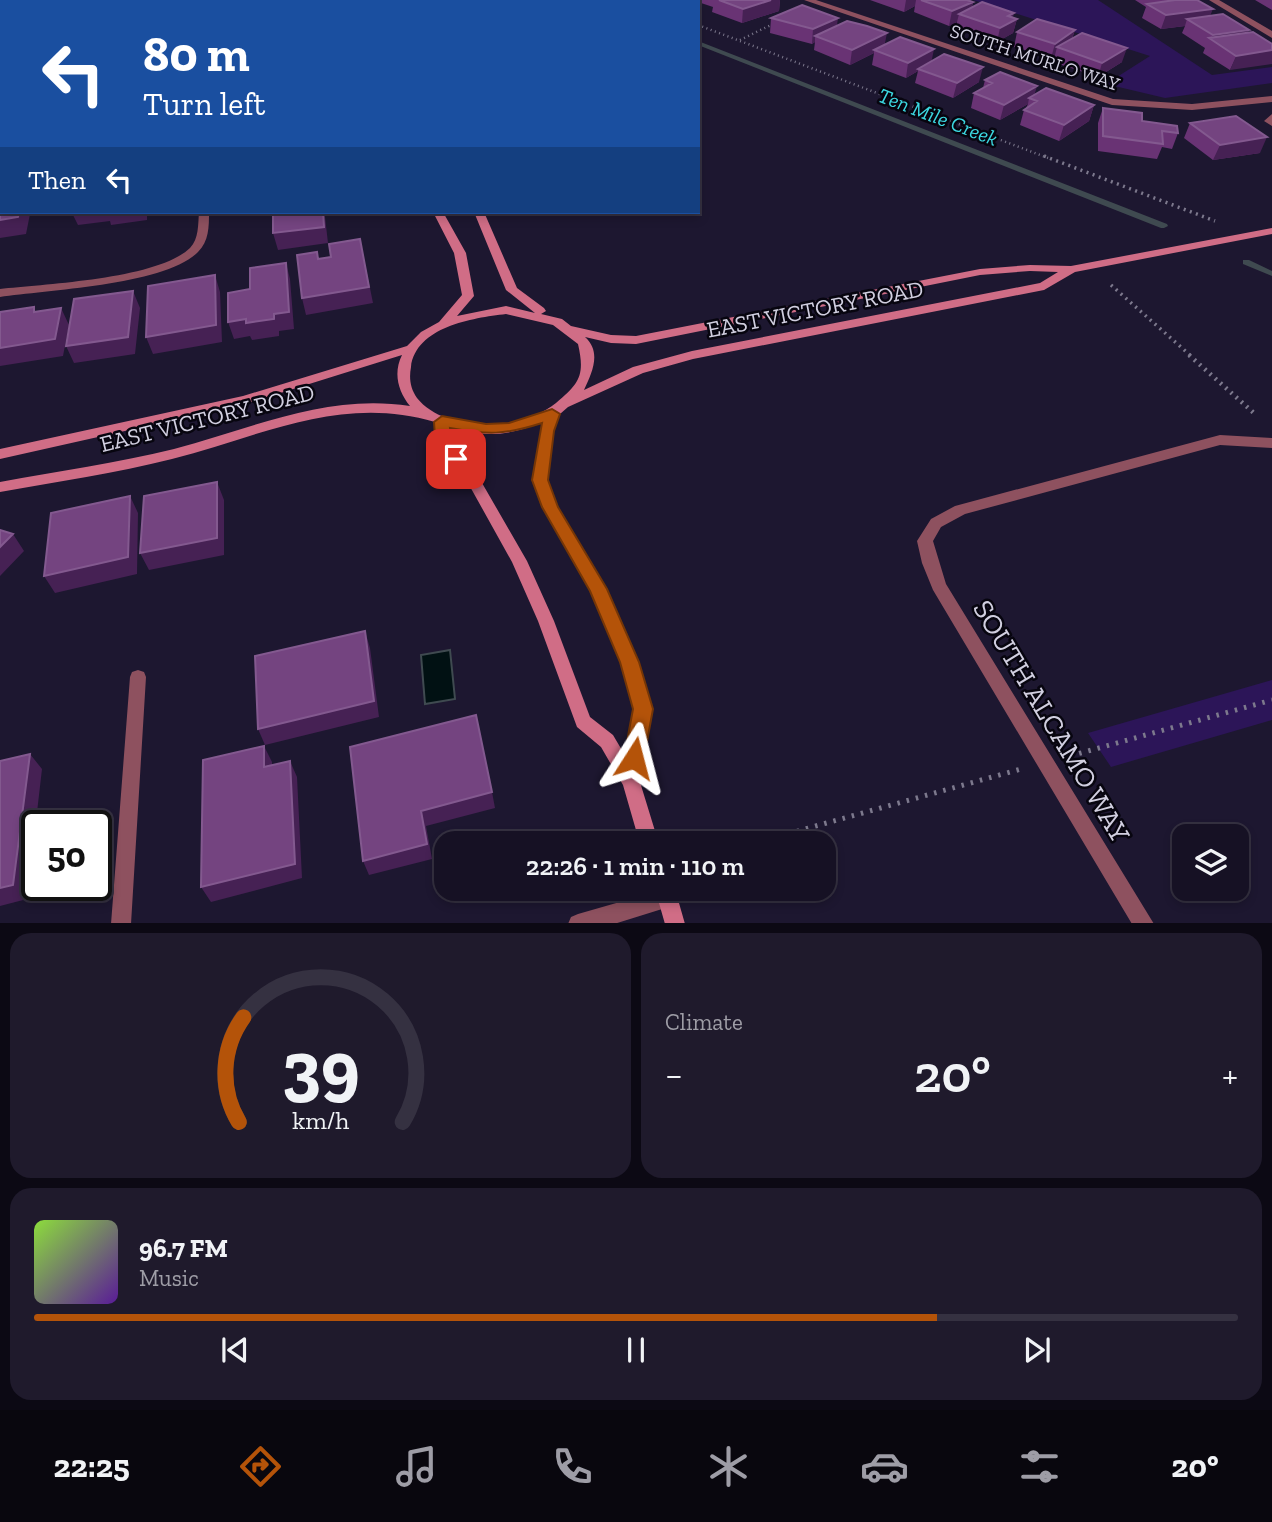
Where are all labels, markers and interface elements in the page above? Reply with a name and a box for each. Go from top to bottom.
street label: SOUTH MURLO WAY [947,19,1123,96]
text: 80 m [143,25,250,84]
icon: left [28,28,119,119]
water label: Ten Mile Creek [875,82,1001,151]
text: Turn left [143,85,265,123]
icon: left [100,161,138,199]
text: Then [28,164,86,196]
street label: EAST VICTORY ROAD [704,274,926,344]
street label: EAST VICTORY ROAD [97,378,317,458]
pin [426,429,486,489]
icon: arrive [437,440,475,478]
street label: SOUTH ALCAMO WAY [966,594,1137,849]
position arrow [597,721,671,795]
speed limit sign: 50 [21,810,112,901]
map controls [1172,824,1249,901]
button: layers [1172,824,1249,901]
text: 22:26 · 1 min · 110 m [526,850,744,882]
text: Climate [665,1008,743,1036]
text: 39 [282,1023,359,1111]
text: 20° [914,1043,991,1105]
text: − [665,1052,683,1098]
text: + [1222,1052,1238,1098]
text: km/h [292,1104,349,1134]
text: 96.7 FM [139,1232,228,1264]
text: Music [139,1264,199,1292]
icon: previous [216,1331,254,1369]
icon: pause [617,1331,655,1369]
icon: next [1018,1331,1056,1369]
icon: directions [236,1442,285,1491]
icon: music [392,1442,441,1491]
icon: phone [548,1442,597,1491]
icon: climate [704,1442,753,1491]
icon: car [860,1442,909,1491]
icon: filters [1015,1442,1064,1491]
text: 22:25 [53,1447,130,1485]
text: 20° [1171,1447,1219,1485]

